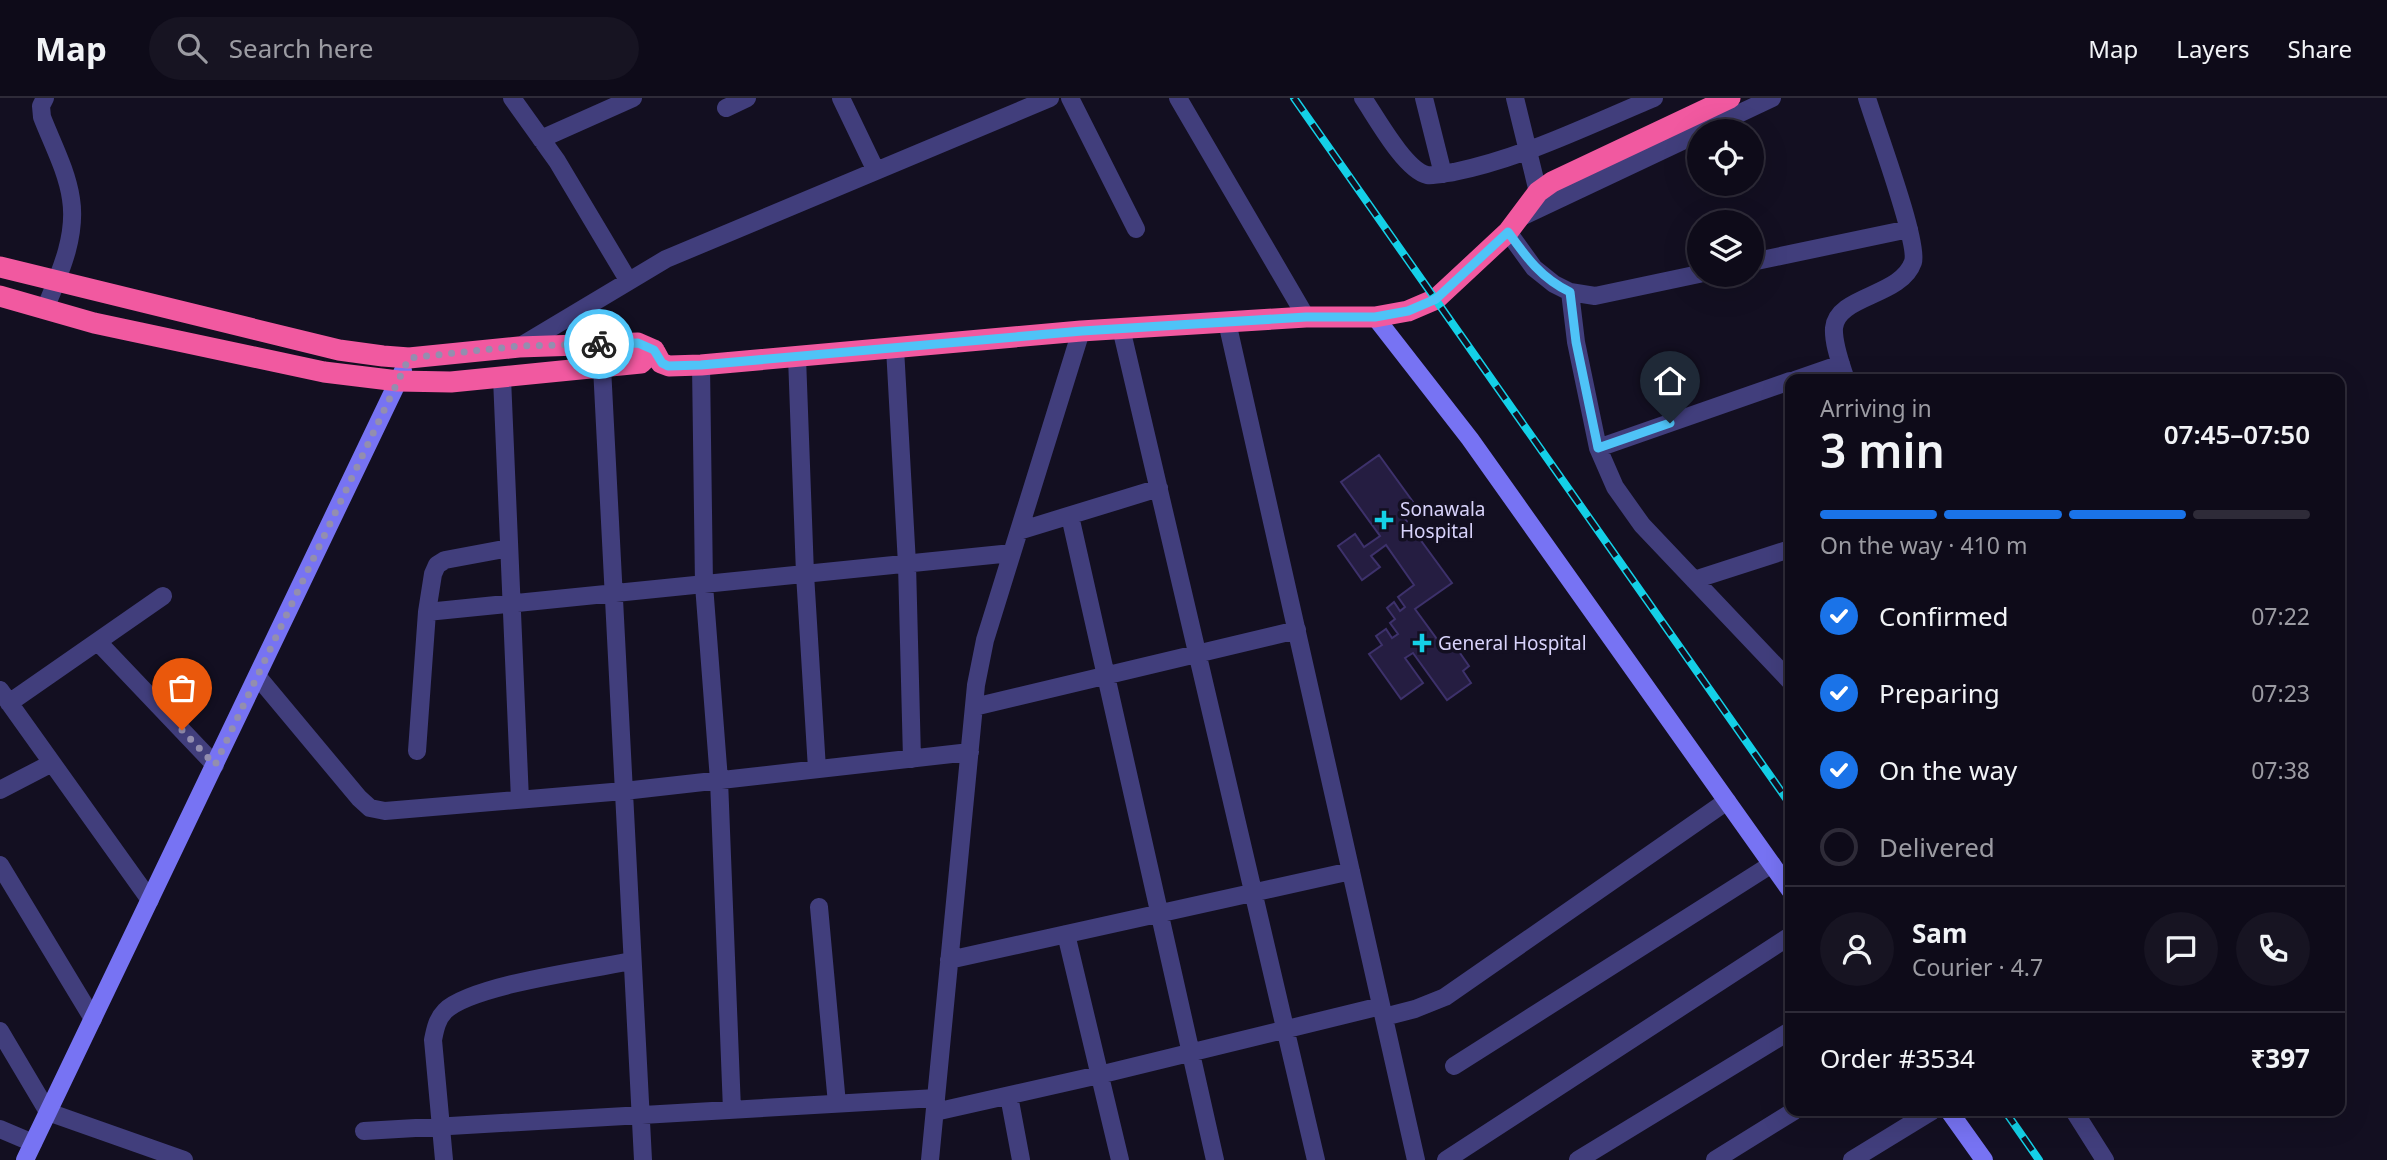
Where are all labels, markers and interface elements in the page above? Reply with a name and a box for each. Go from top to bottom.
search box [149,17,639,80]
text: Map [35,26,107,71]
icon: search [173,29,211,67]
text: Search here [229,30,373,66]
text: Map [2088,32,2138,65]
text: Layers [2176,32,2250,65]
text: Share [2288,32,2352,65]
map controls [1687,119,1764,287]
button: locate [1687,119,1764,196]
button: layers [1687,210,1764,287]
courier [564,309,634,379]
icon: bike [580,325,618,363]
pin [1640,351,1700,423]
icon: home [1651,362,1689,400]
text: Arriving in [1820,392,1932,424]
text: 07:45–07:50 [2164,416,2310,452]
text: 3 min [1820,419,1945,481]
place label: Sonawala Hospital [1400,496,1485,544]
marker: Sonawala Hospital [1374,510,1394,530]
text: On the way · 410 m [1820,529,2027,561]
icon: check [1820,597,1858,635]
text: Confirmed [1879,598,2009,634]
text: 07:22 [2251,600,2310,632]
place label: General Hospital [1438,630,1587,656]
marker: General Hospital [1412,633,1432,653]
pin [152,658,212,730]
icon: bag [163,669,201,707]
icon: check [1820,674,1858,712]
text: Preparing [1879,675,2000,711]
text: 07:23 [2251,677,2310,709]
icon: check [1820,751,1858,789]
text: On the way [1879,752,2017,788]
text: 07:38 [2251,754,2310,786]
text: Delivered [1879,829,1995,865]
button: person [1820,912,1894,986]
button: chat [2144,912,2218,986]
button: phone [2236,912,2310,986]
text: Sam [1912,915,1967,951]
text: Courier · 4.7 [1912,951,2043,983]
text: Order #3534 [1820,1040,1975,1076]
text: ₹397 [2251,1040,2310,1076]

